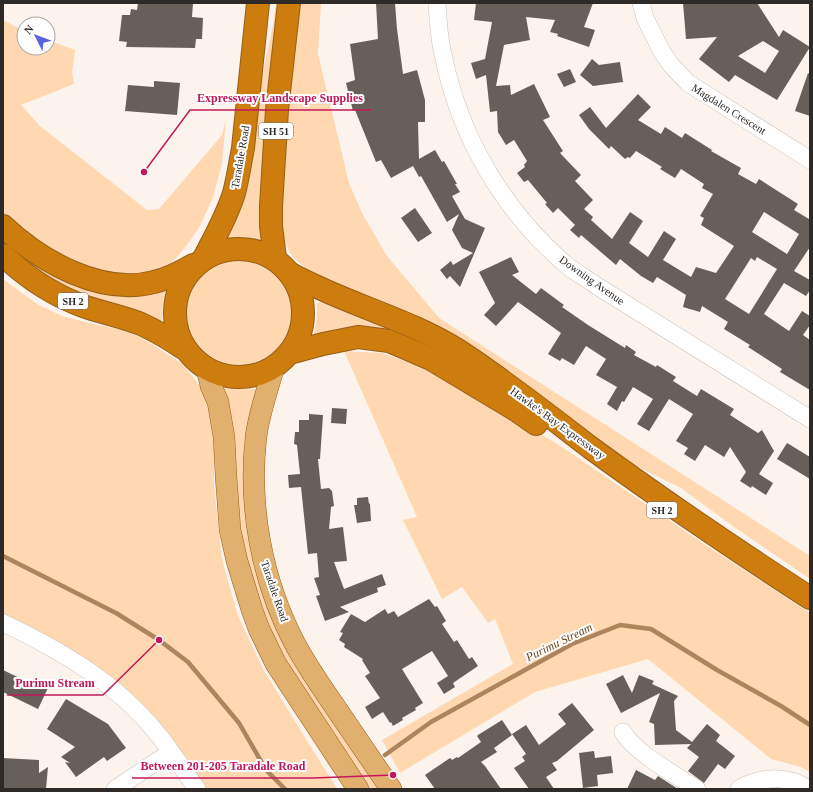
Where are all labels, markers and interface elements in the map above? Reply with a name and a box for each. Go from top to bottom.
north arrow [16,16,56,56]
text: N [21,22,36,36]
street label: Magdalen Crescent [690,81,768,137]
callout: Expressway Landscape Supplies [190,86,371,110]
text: Expressway Landscape Supplies [197,91,363,105]
road number: SH 51 [259,123,293,139]
street label: Taradale Road [229,124,252,189]
street label: Downing Avenue [557,253,627,307]
road number: SH 2 [58,293,88,309]
street label: Hawke's Bay Expressway [508,385,608,462]
road number: SH 2 [647,502,677,518]
street label: Taradale Road [259,559,291,624]
water label: Purimu Stream [522,620,595,665]
callout: Purimu Stream [7,671,103,695]
text: Purimu Stream [15,676,95,690]
callout: Between 201-205 Taradale Road [132,754,313,778]
text: Between 201-205 Taradale Road [141,759,306,773]

